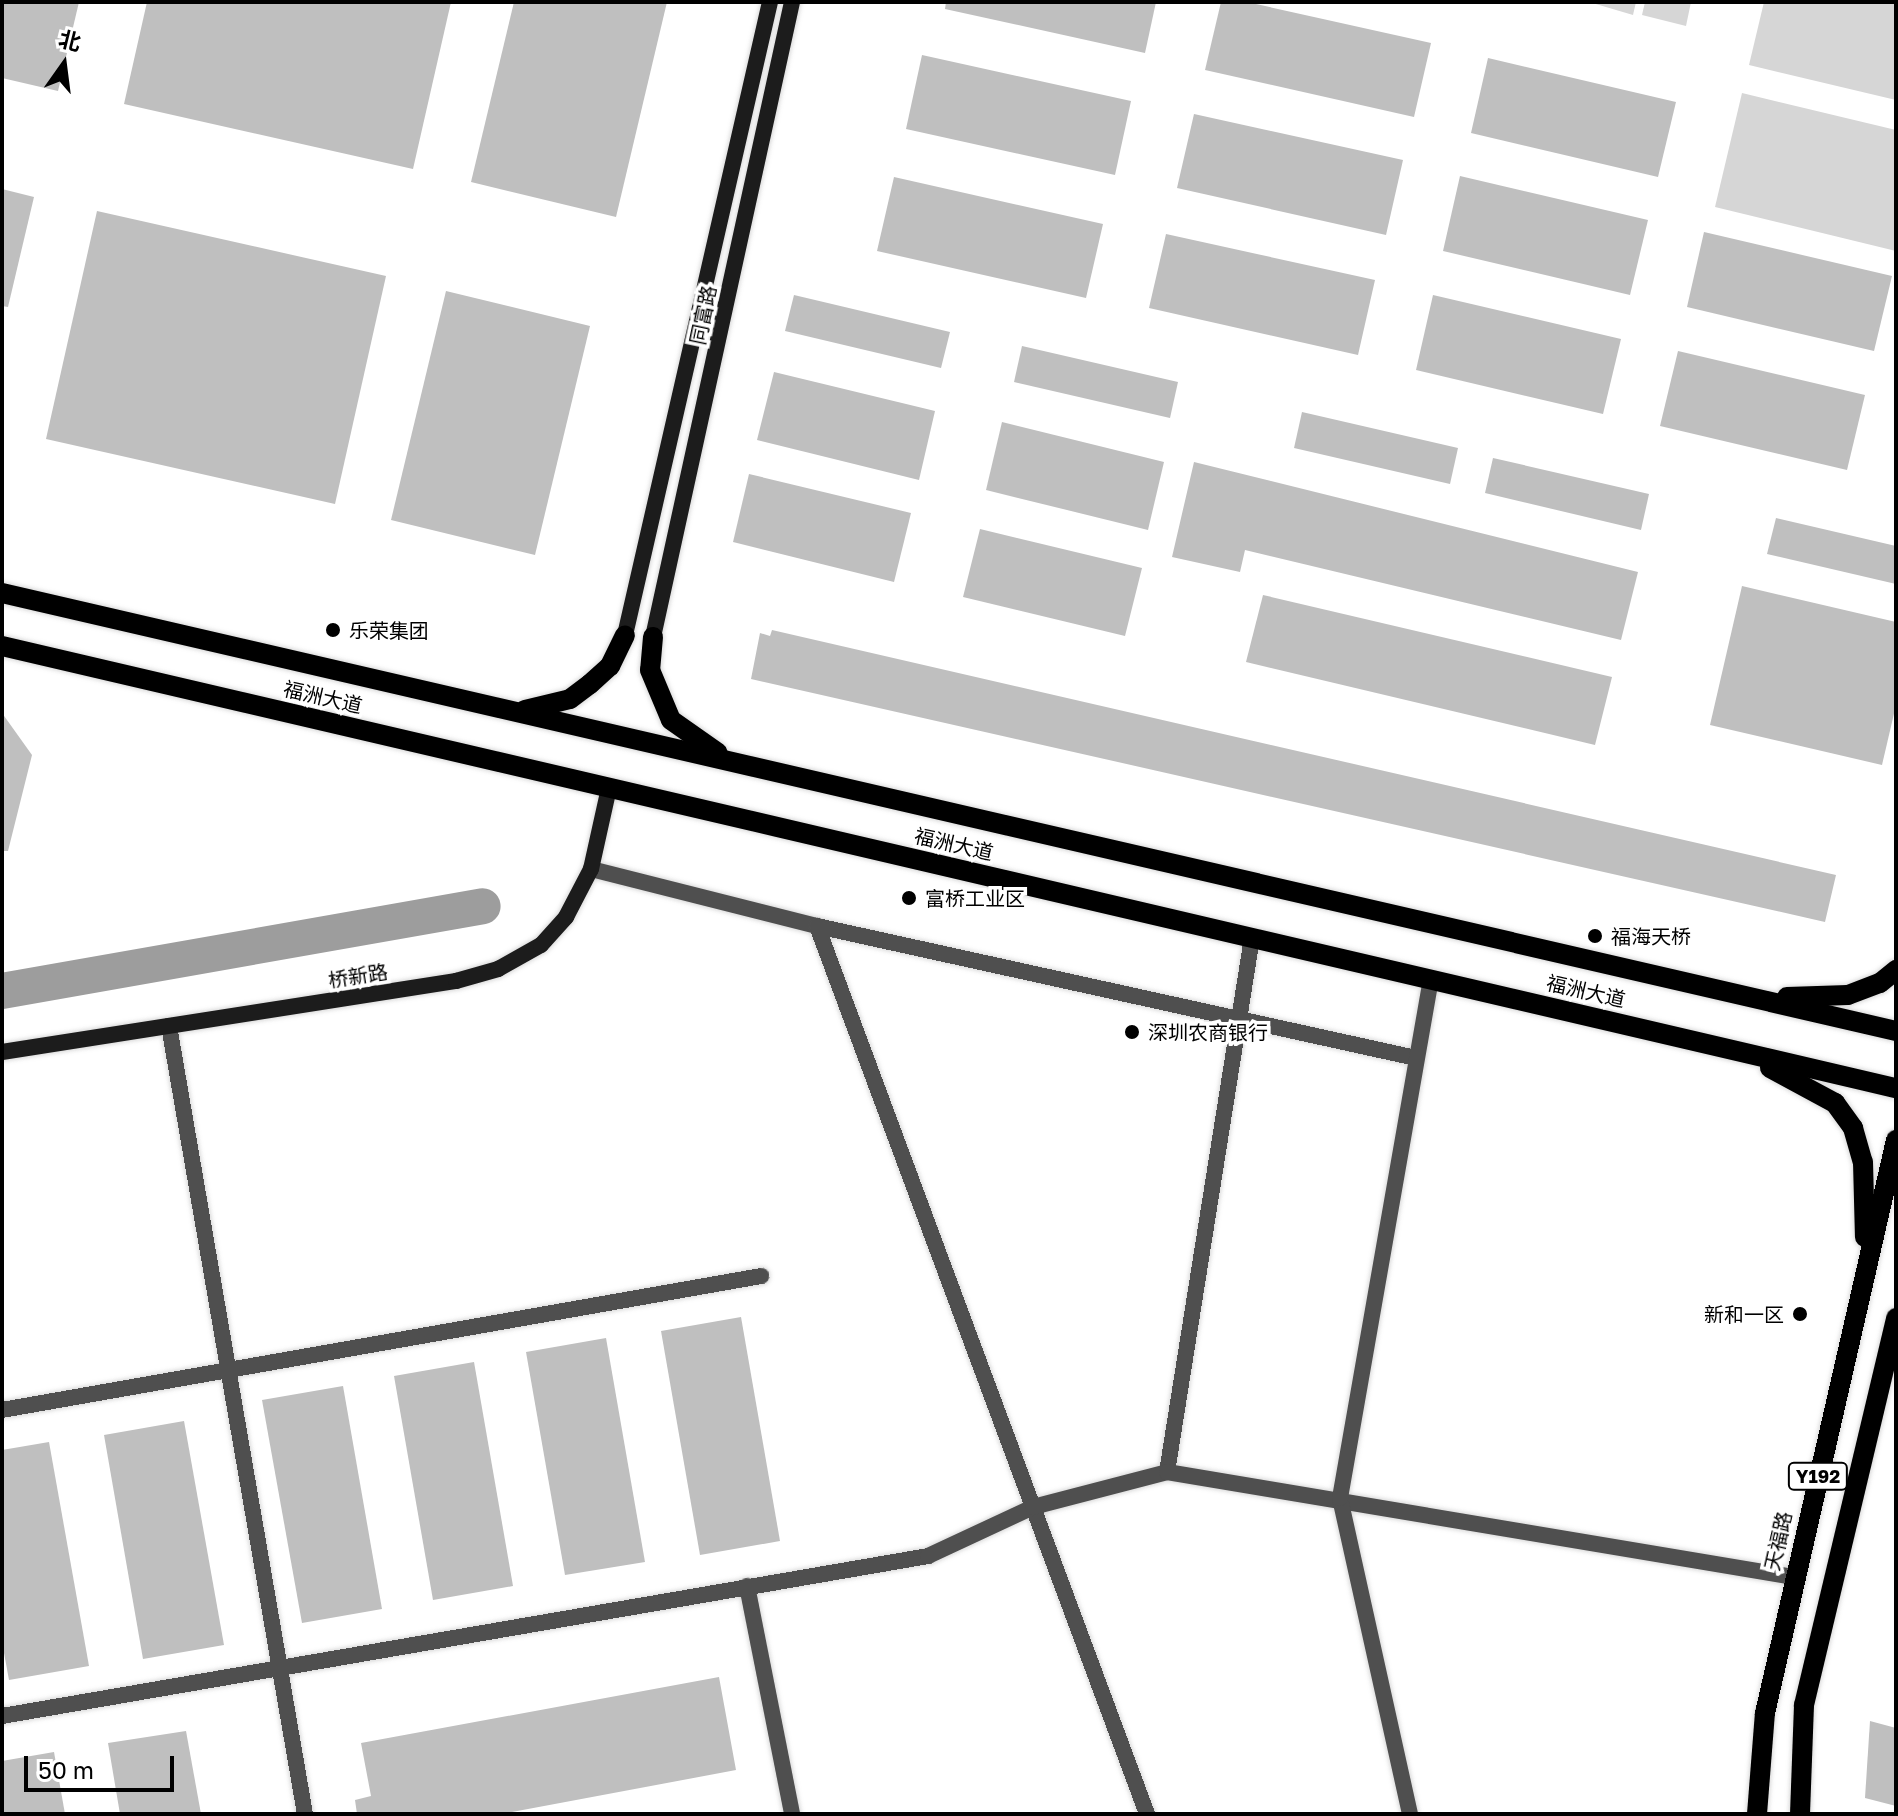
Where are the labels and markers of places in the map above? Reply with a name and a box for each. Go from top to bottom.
place label: 乐荣集团 [349,618,429,642]
marker: 乐荣集团 [324,621,342,639]
place label: 富桥工业区 [925,886,1025,910]
marker: 富桥工业区 [900,889,918,907]
place label: 福海天桥 [1611,924,1691,948]
marker: 福海天桥 [1586,927,1604,945]
place label: 深圳农商银行 [1148,1020,1268,1044]
marker: 深圳农商银行 [1123,1023,1141,1041]
place label: 新和一区 [1704,1302,1784,1326]
marker: 新和一区 [1791,1305,1809,1323]

